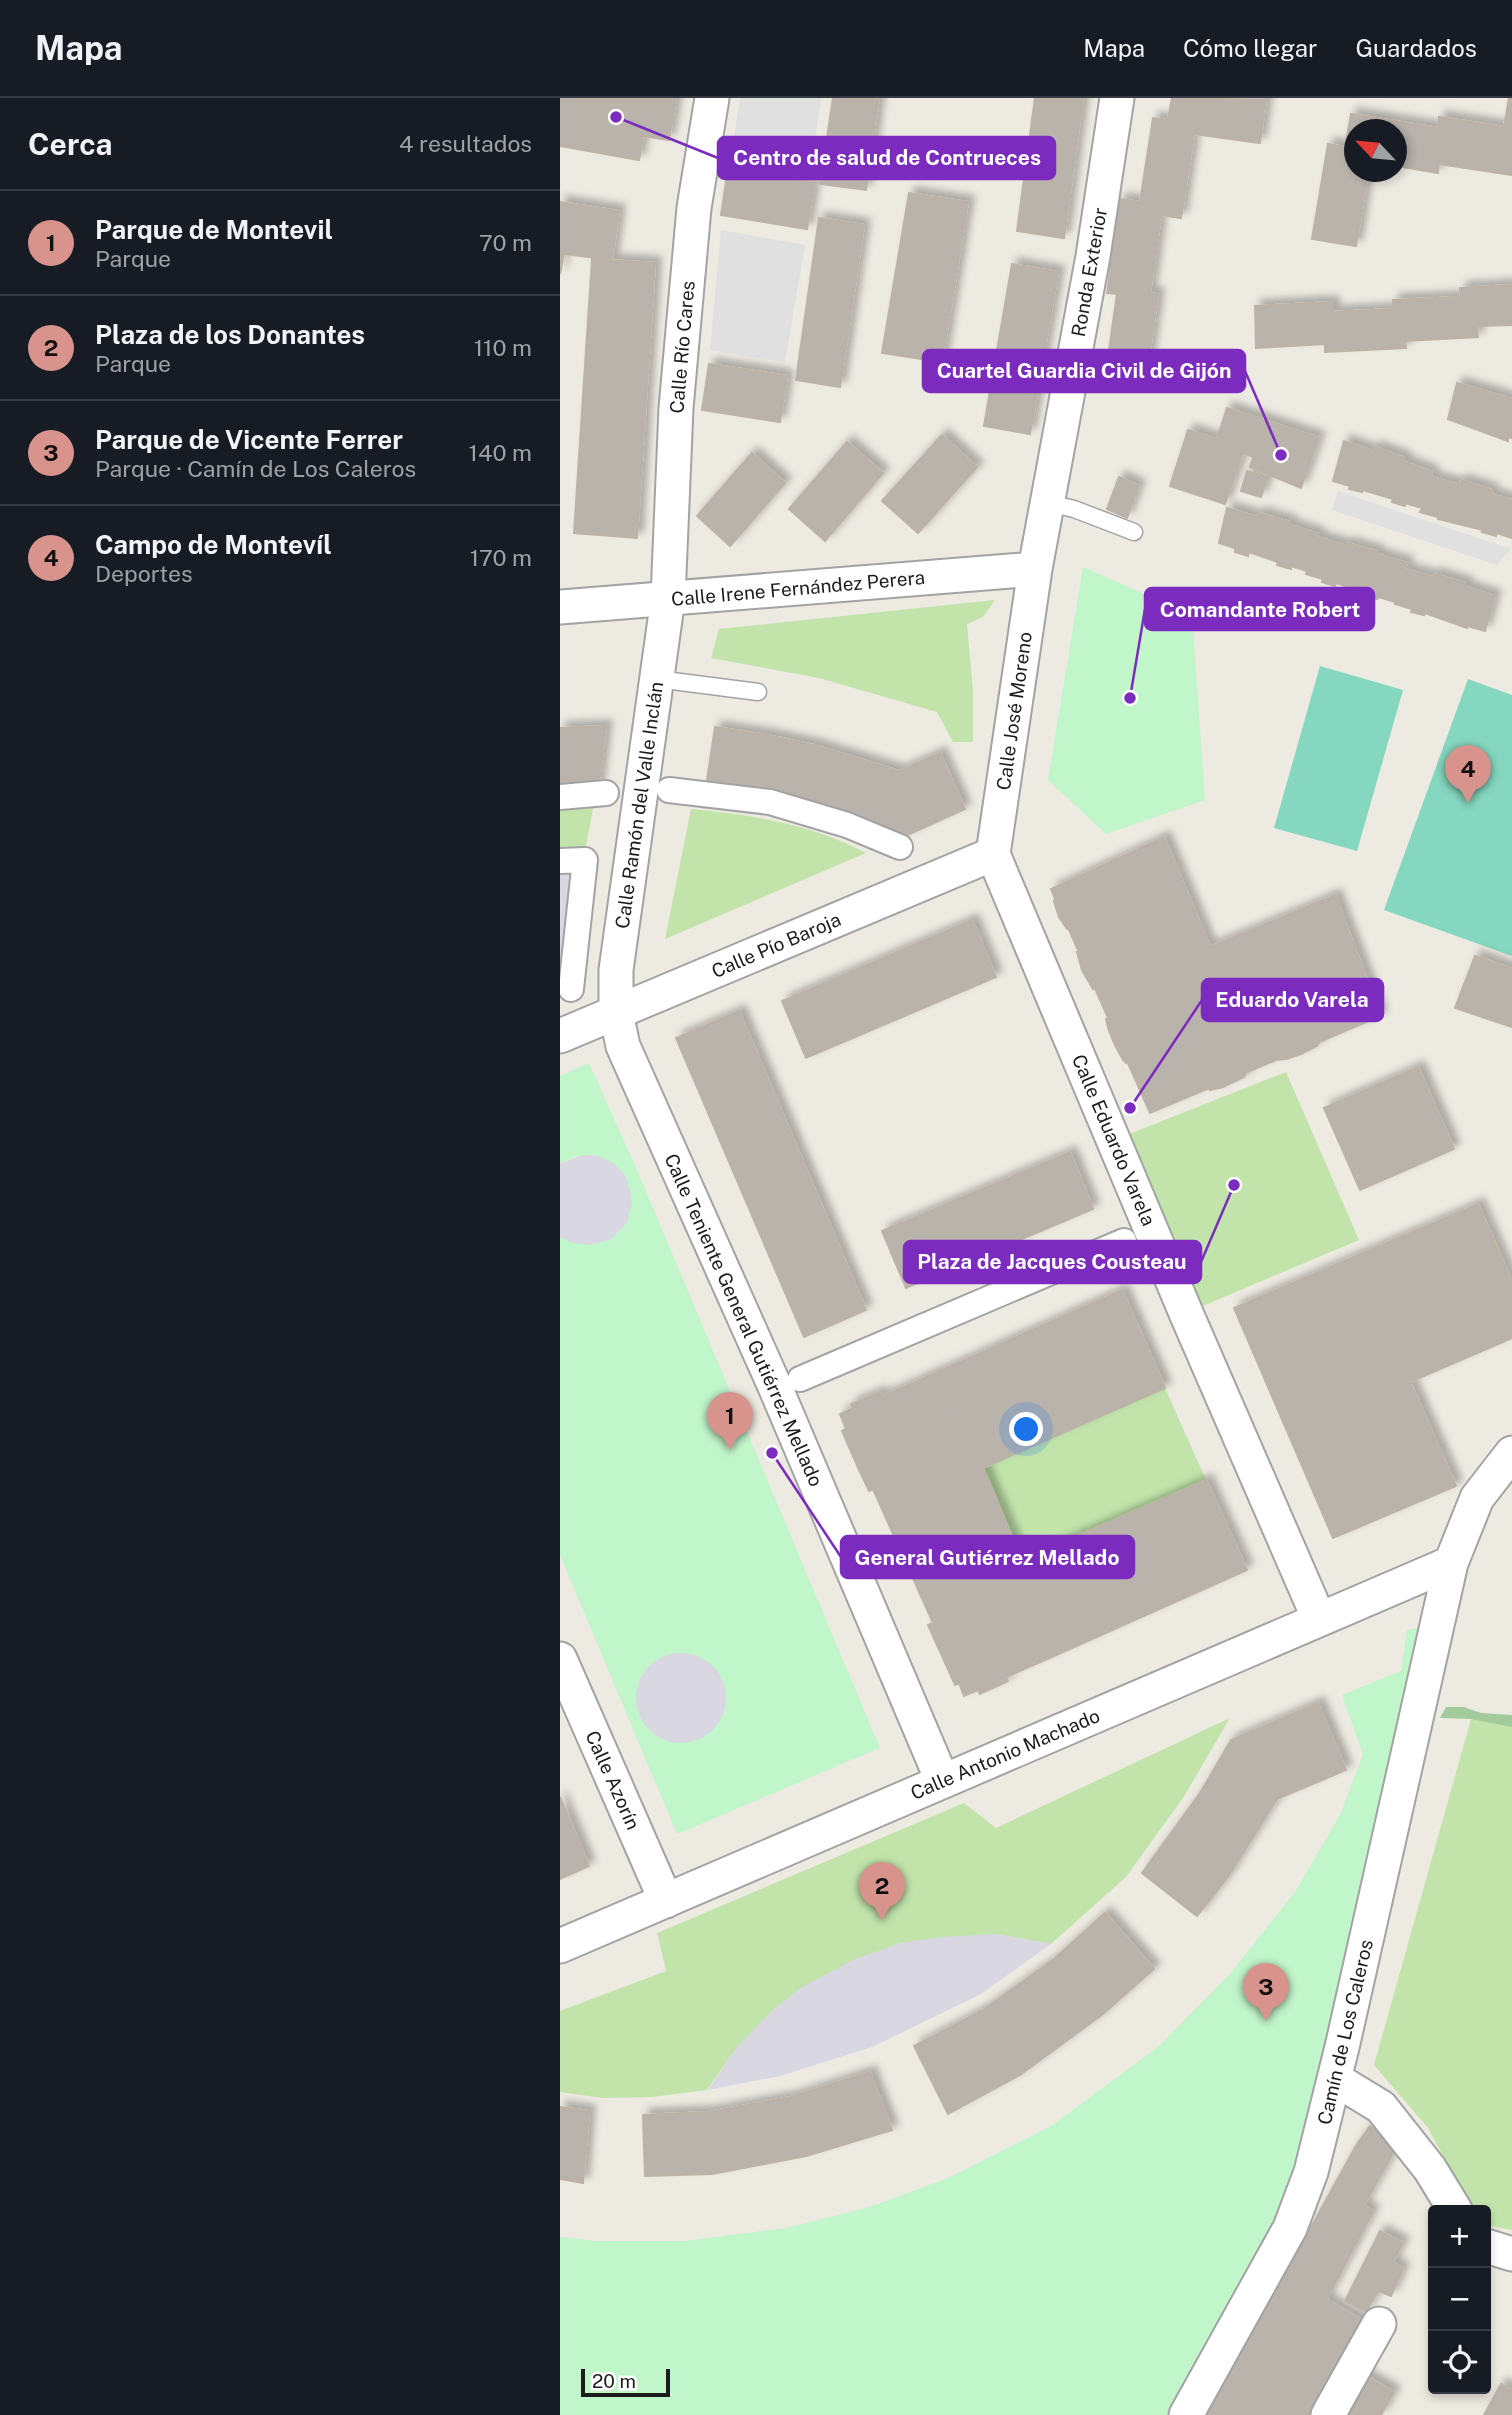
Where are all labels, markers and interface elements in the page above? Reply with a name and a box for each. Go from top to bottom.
text: Mapa [35,29,123,67]
text: Mapa [1083,34,1145,62]
text: Cómo llegar [1183,34,1317,62]
text: Guardados [1355,34,1477,62]
north arrow [1344,119,1407,182]
text: Cerca [28,126,113,162]
text: 4 resultados [399,130,532,157]
callout: Centro de salud de Contrueces [718,137,1055,179]
text: Centro de salud de Contrueces [733,145,1041,170]
street label: Ronda Exterior [1067,206,1111,338]
text: Parque de Montevil [95,214,333,245]
text: 1 [46,229,56,256]
text: 70 m [479,229,532,256]
text: Parque [95,245,171,272]
street label: Calle Río Cares [665,280,699,414]
text: Plaza de los Donantes [95,319,365,350]
text: 2 [44,334,58,361]
text: 110 m [474,334,532,361]
text: Parque [95,350,171,377]
callout: Cuartel Guardia Civil de Gijón [923,350,1245,392]
text: Cuartel Guardia Civil de Gijón [937,358,1231,383]
text: Parque de Vicente Ferrer [95,424,403,455]
text: 3 [43,439,59,466]
text: 140 m [469,439,532,466]
text: Parque · Camín de Los Caleros [95,455,416,482]
text: Campo de Montevíl [95,529,332,560]
text: 4 [43,544,59,571]
text: 170 m [470,544,532,571]
text: Deportes [95,560,193,587]
street label: Calle Irene Fernández Perera [670,566,926,610]
callout: Comandante Robert [1145,588,1374,630]
text: Comandante Robert [1160,597,1360,622]
street label: Calle José Moreno [992,630,1036,792]
street label: Calle Ramón del Valle Inclán [611,680,667,930]
pin: 4 [1445,745,1491,803]
street label: Calle Pío Baroja [708,908,844,982]
callout: Eduardo Varela [1202,979,1383,1021]
text: Eduardo Varela [1215,987,1369,1012]
street label: Calle Eduardo Varela [1068,1051,1160,1229]
street label: Calle Teniente General Gutiérrez Mellado [660,1150,828,1490]
callout: Plaza de Jacques Cousteau [904,1241,1201,1283]
text: Plaza de Jacques Cousteau [917,1249,1187,1274]
pin: 1 [707,1392,753,1450]
your location [1009,1412,1043,1446]
callout: General Gutiérrez Mellado [841,1536,1134,1578]
text: General Gutiérrez Mellado [855,1545,1119,1570]
street label: Calle Antonio Machado [907,1704,1103,1804]
street label: Calle Azorín [581,1727,645,1833]
pin: 2 [859,1862,905,1920]
street label: Camín de Los Caleros [1313,1937,1377,2127]
pin: 3 [1243,1963,1289,2021]
map controls [1428,2205,1491,2394]
button: + [1428,2205,1491,2268]
button: − [1428,2268,1491,2331]
button: locate [1428,2331,1491,2394]
scale bar [581,2366,670,2398]
text: 20 m [592,2370,636,2392]

